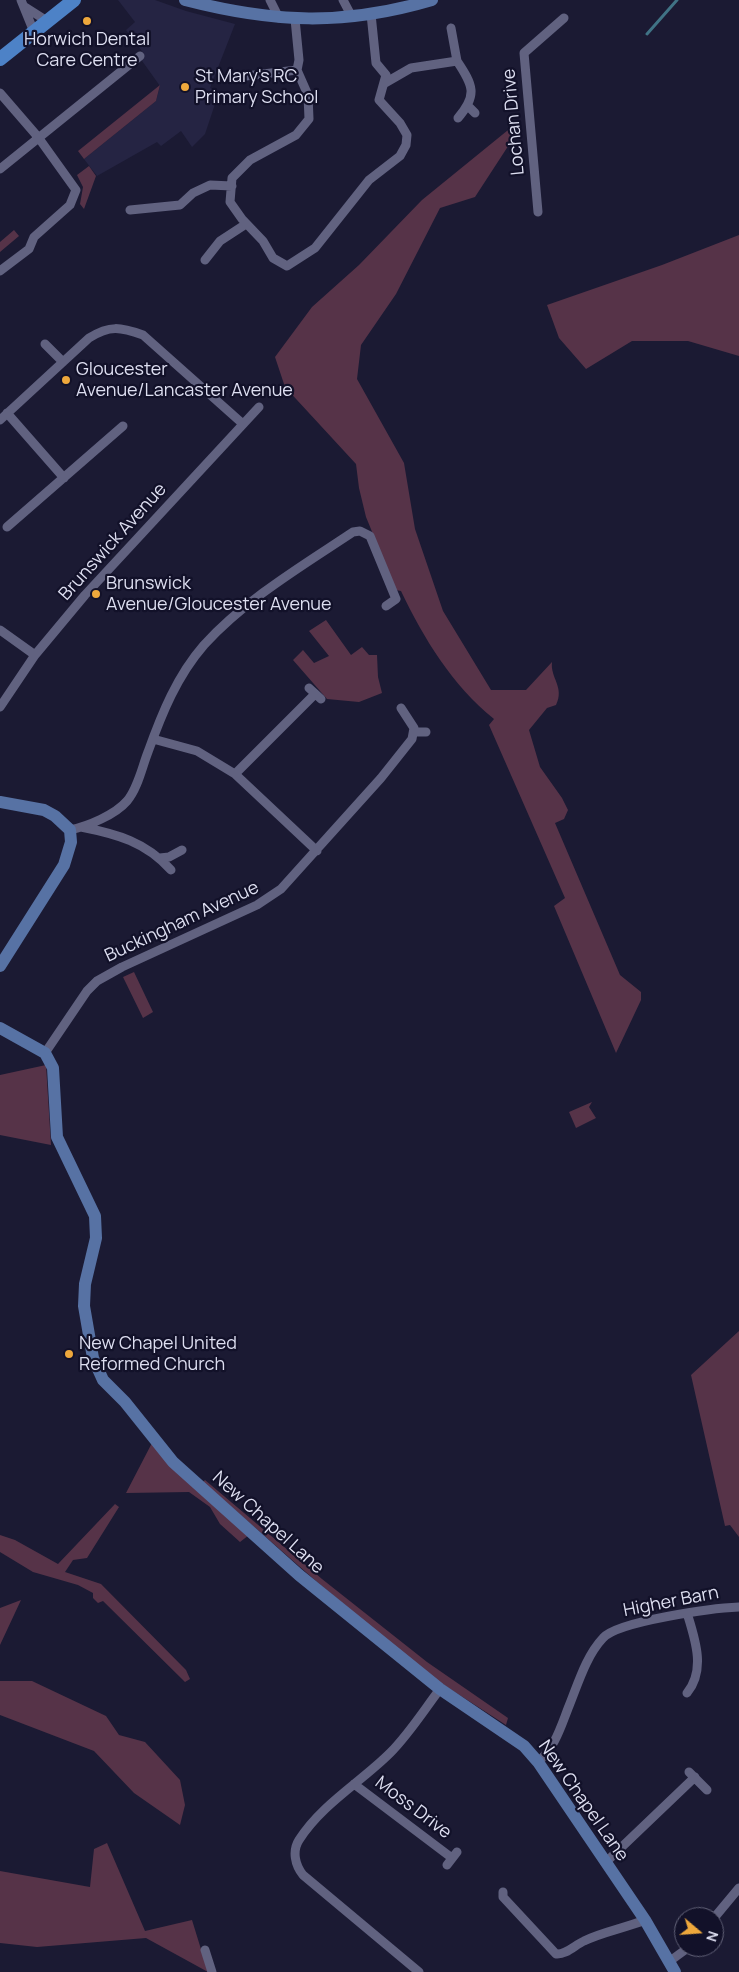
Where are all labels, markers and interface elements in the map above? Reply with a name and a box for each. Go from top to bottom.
marker: Horwich Dental Care Centre [81,15,93,27]
place label: Horwich Dental Care Centre [24,29,150,72]
place label: St Mary's RC Primary School [195,66,319,108]
street label: Lochan Drive [499,68,529,176]
marker: St Mary's RC Primary School [179,81,191,93]
place label: Gloucester Avenue/Lancaster Avenue [76,359,293,402]
marker: Gloucester Avenue/Lancaster Avenue [60,374,72,386]
street label: Brunswick Avenue [55,479,171,605]
place label: Brunswick Avenue/Gloucester Avenue [106,573,332,616]
marker: Brunswick Avenue/Gloucester Avenue [90,588,102,600]
street label: Buckingham Avenue [102,877,262,967]
place label: New Chapel United Reformed Church [79,1333,237,1376]
marker: New Chapel United Reformed Church [63,1348,75,1360]
street label: New Chapel Lane [208,1467,328,1579]
street label: Higher Barn [621,1582,721,1622]
street label: New Chapel Lane [533,1736,633,1866]
street label: Moss Drive [370,1772,456,1844]
north arrow [674,1907,724,1957]
text: N [702,1929,723,1944]

